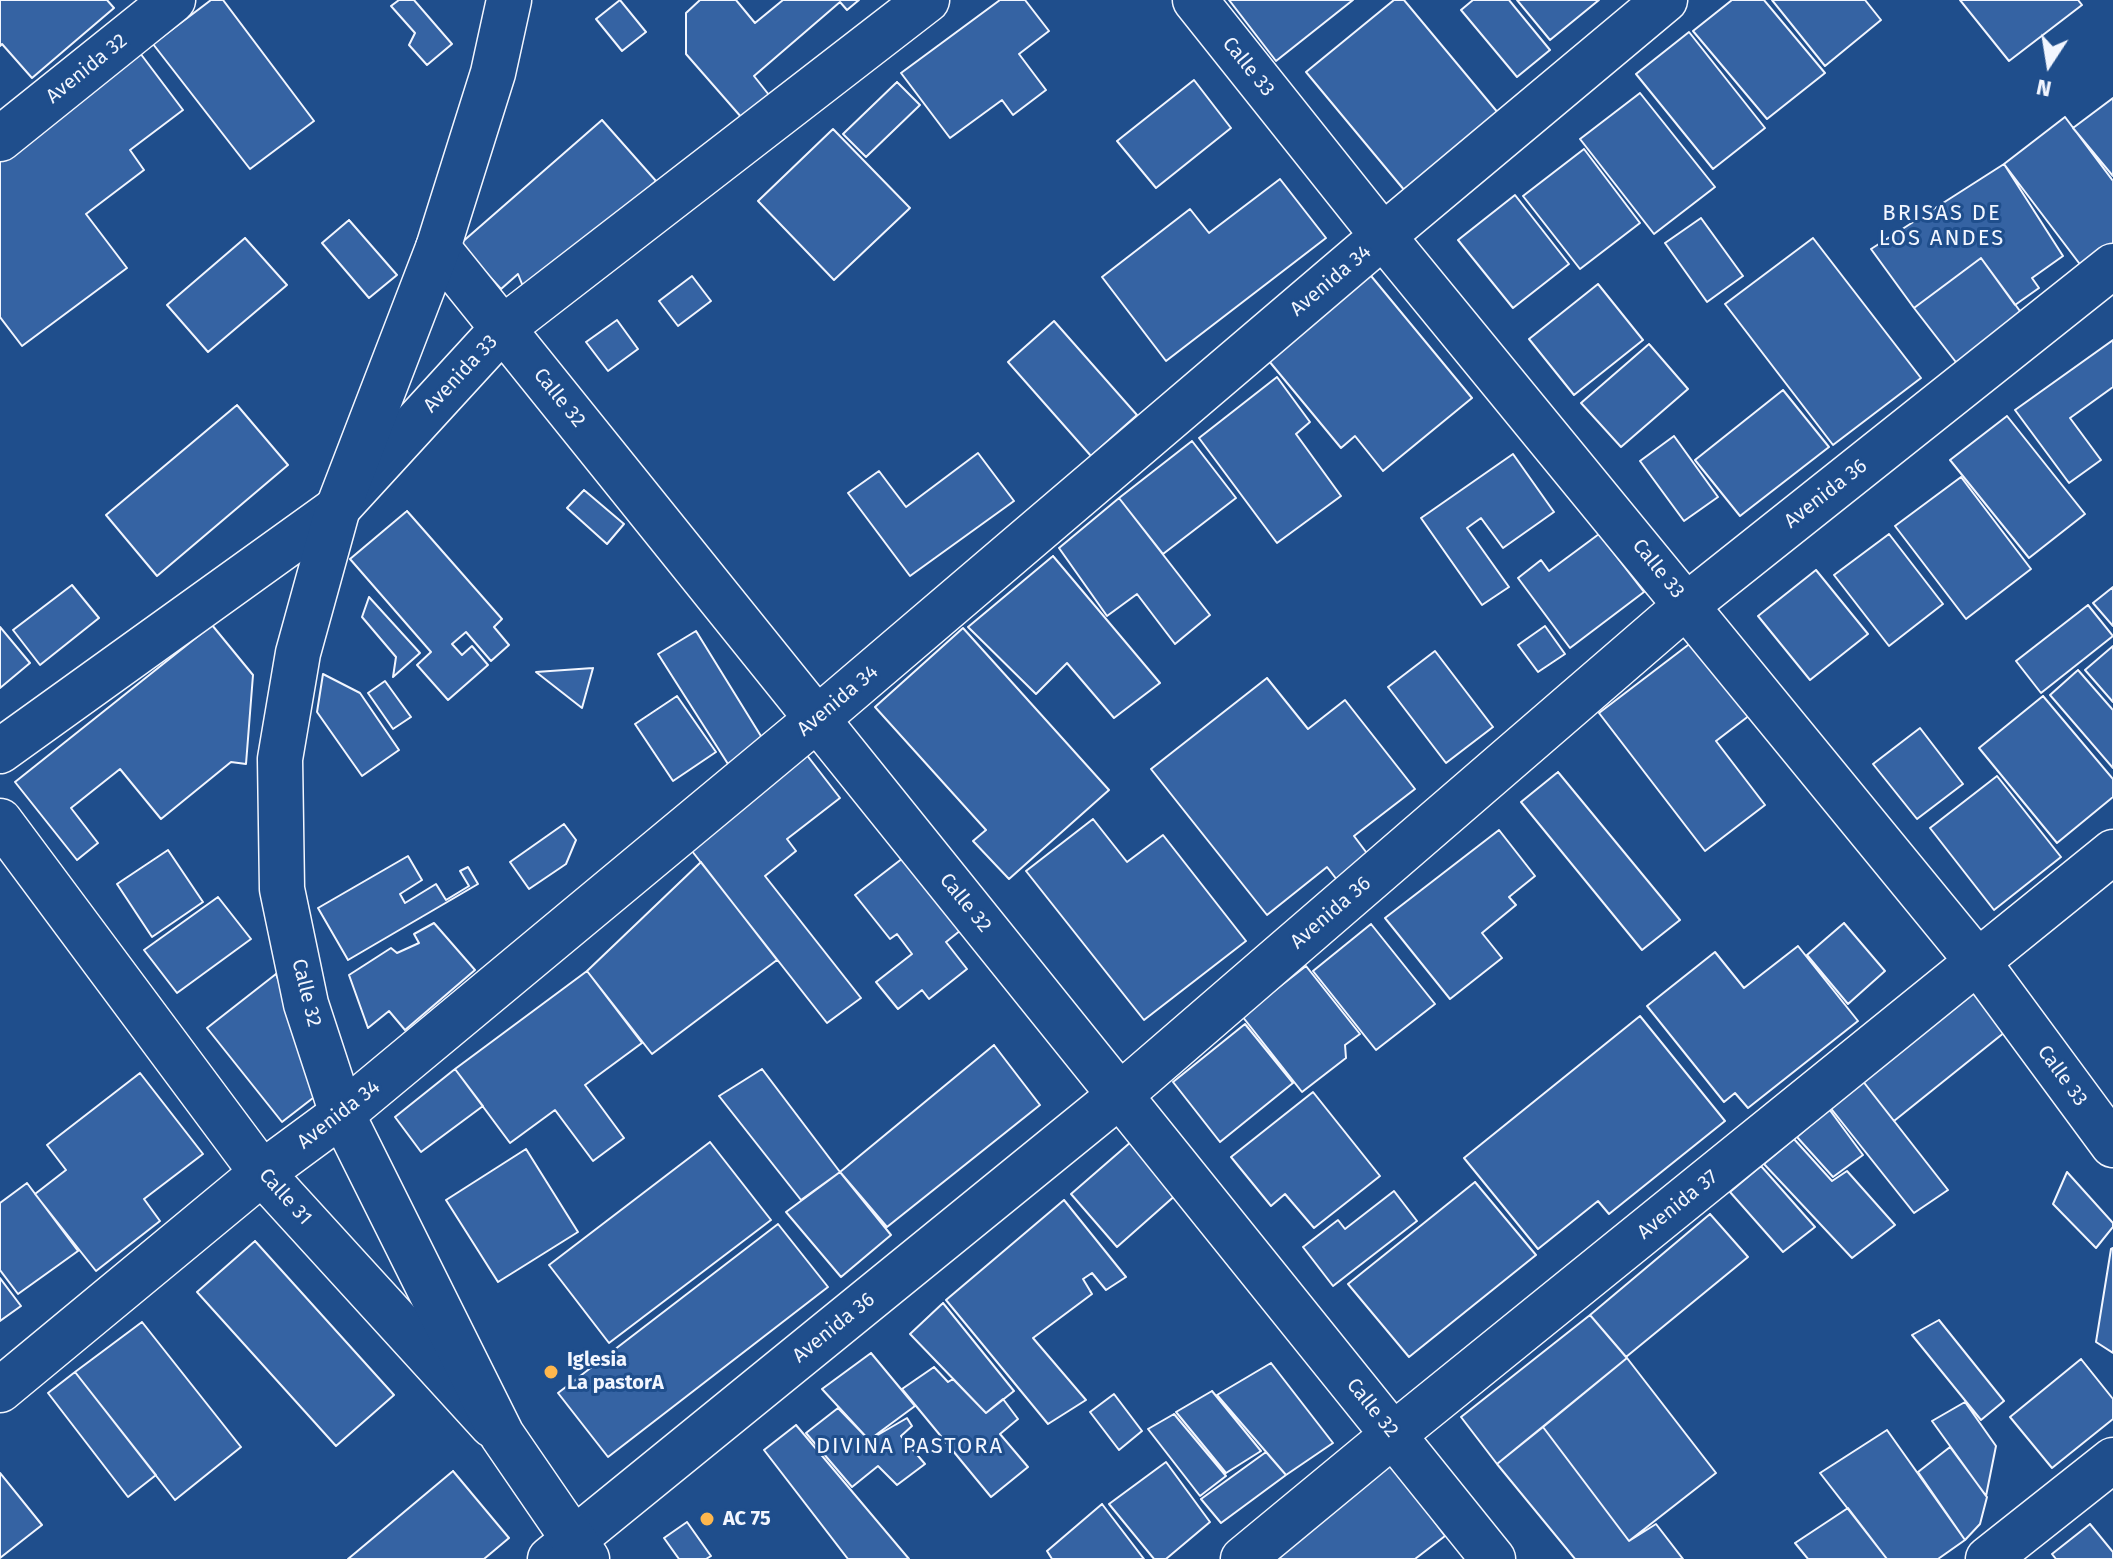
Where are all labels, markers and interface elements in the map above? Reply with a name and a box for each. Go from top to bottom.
north arrow [2009,24,2089,104]
street label: Avenida 32 [42,29,132,109]
street label: Calle 33 [1217,32,1279,102]
text: N [2034,73,2054,103]
district label: BRISAS DE LOS ANDES [1879,201,2005,252]
street label: Avenida 34 [1286,240,1376,322]
street label: Avenida 33 [419,330,503,418]
street label: Calle 32 [528,364,590,432]
street label: Avenida 36 [1780,454,1872,534]
street label: Calle 33 [1627,534,1689,604]
street label: Avenida 34 [793,660,883,742]
street label: Calle 32 [934,869,996,937]
street label: Avenida 36 [1286,872,1376,954]
street label: Calle 32 [286,957,326,1029]
street label: Calle 33 [2032,1041,2092,1111]
street label: Avenida 34 [293,1075,385,1155]
street label: Calle 31 [253,1164,317,1230]
street label: Avenida 37 [1633,1165,1723,1245]
street label: Avenida 36 [788,1288,880,1368]
place label: Iglesia La pastorA [567,1348,664,1395]
marker: Iglesia La pastorA [542,1363,560,1381]
street label: Calle 32 [1341,1374,1403,1442]
district label: DIVINA PASTORA [816,1434,1004,1460]
place label: AC 75 [723,1507,771,1531]
marker: AC 75 [698,1510,716,1528]

